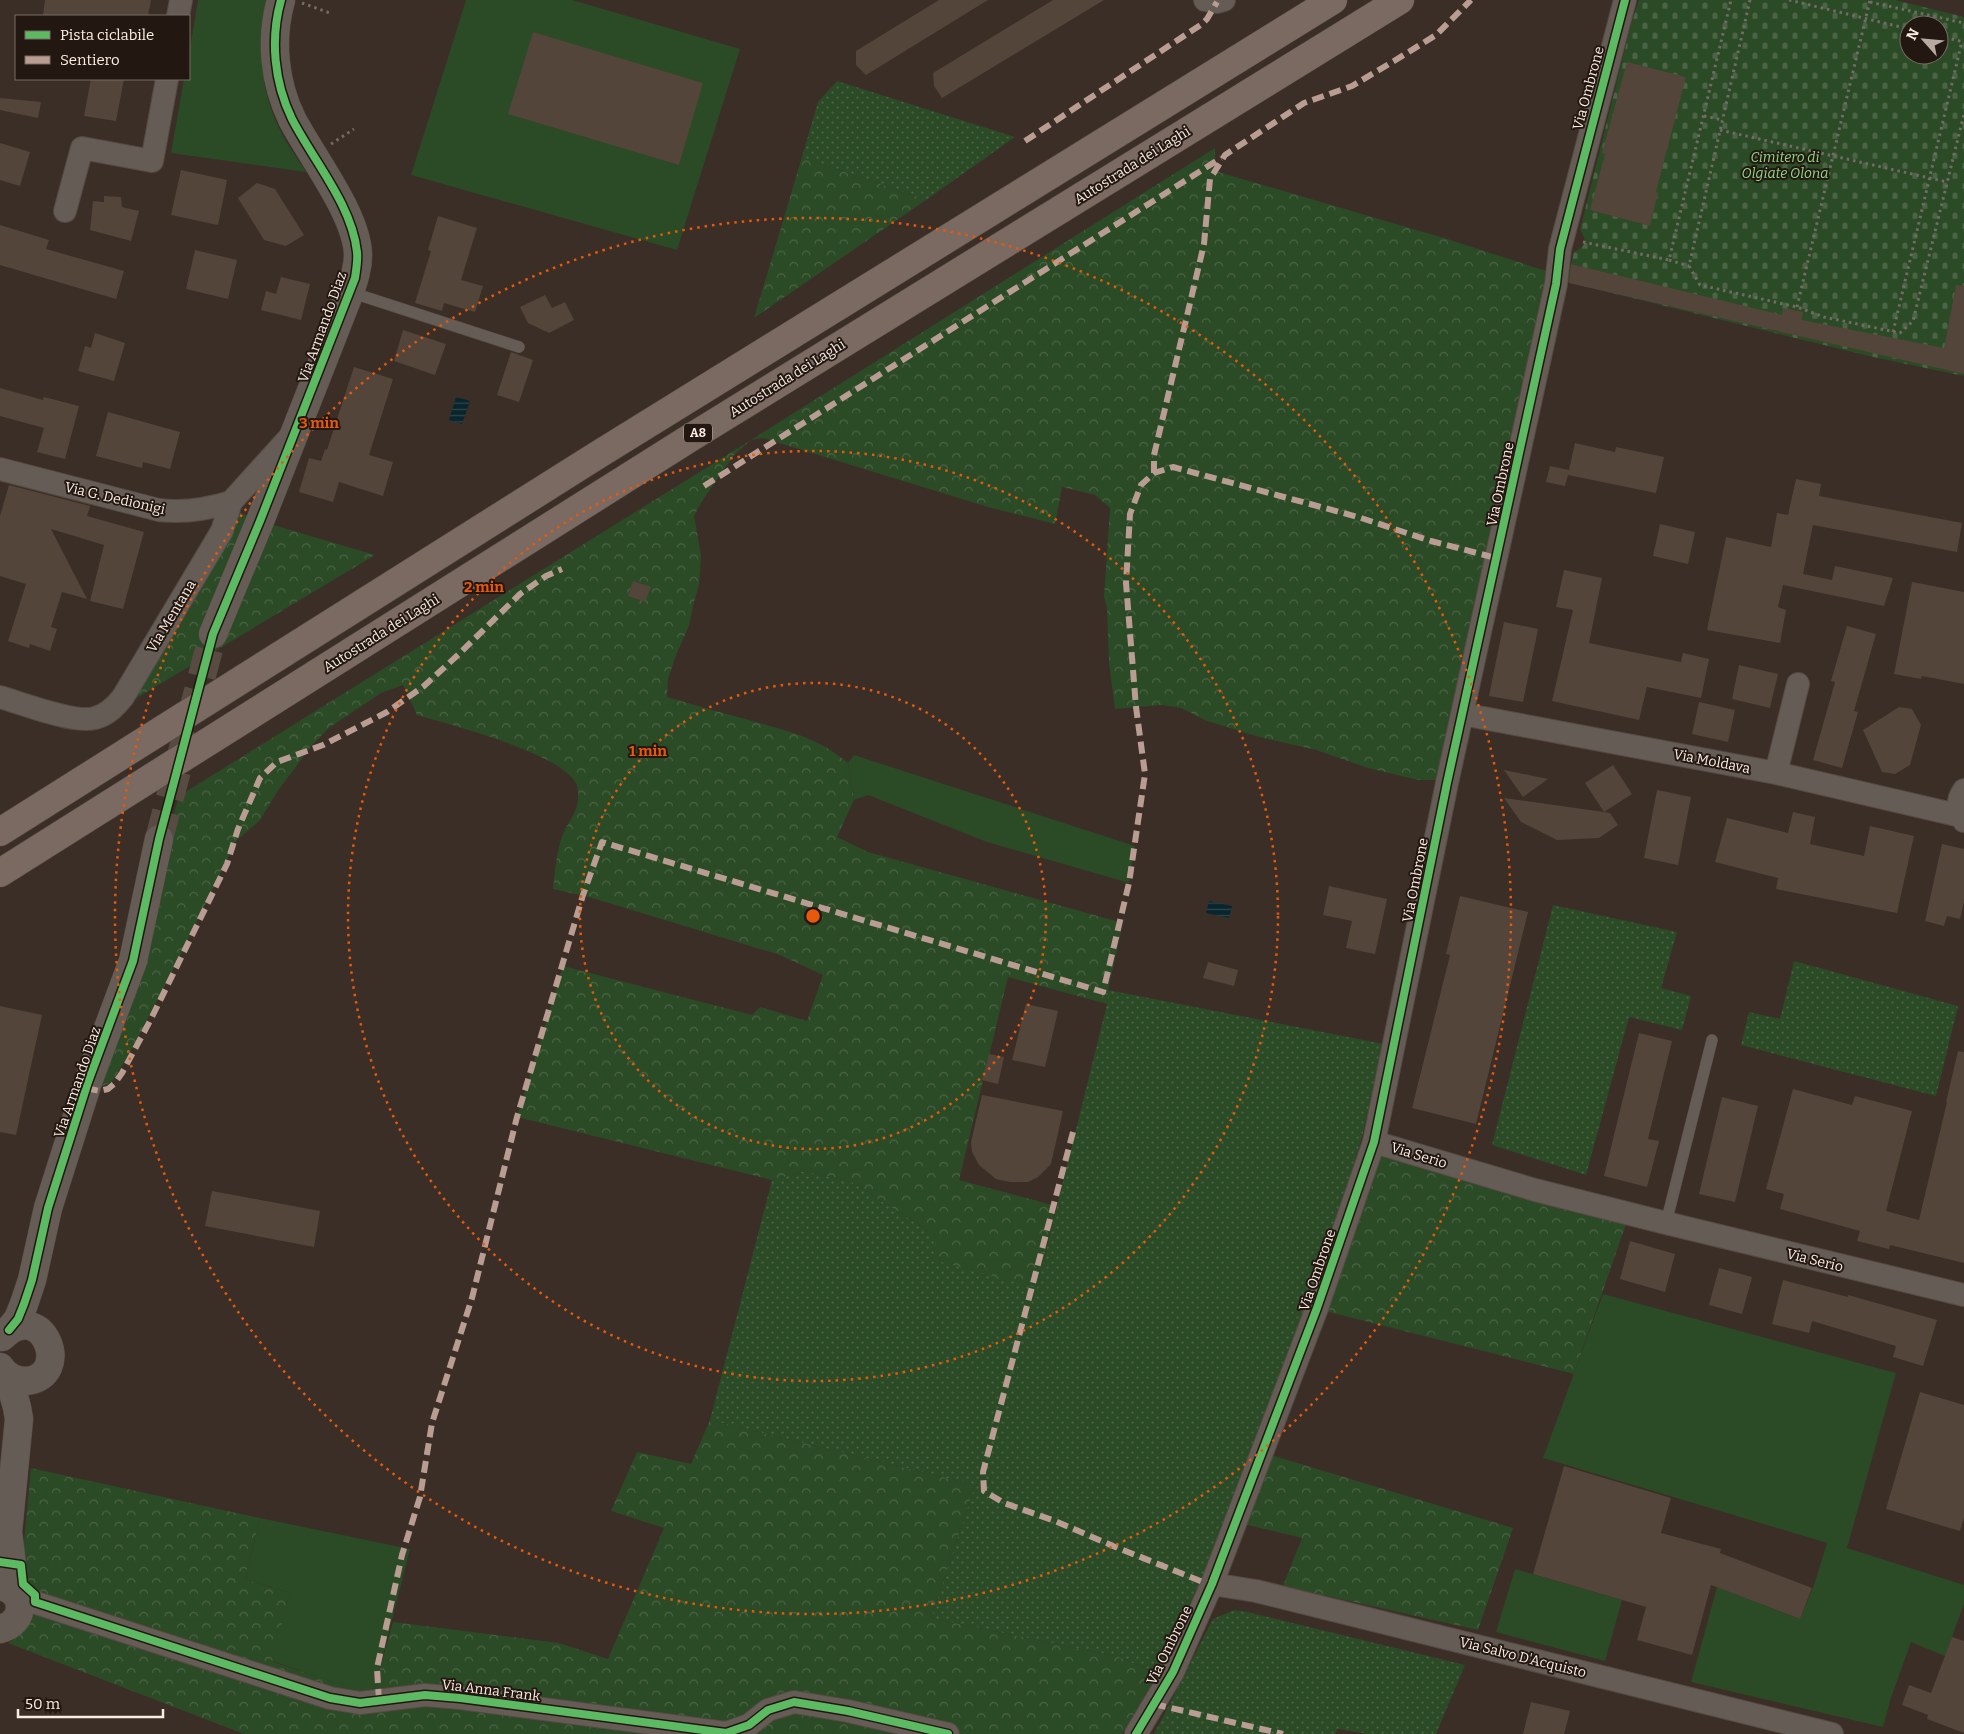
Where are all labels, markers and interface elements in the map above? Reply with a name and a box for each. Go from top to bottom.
legend [15,15,190,80]
north arrow [1899,15,1949,65]
text: N [1903,25,1923,43]
text: Pista ciclabile [60,26,154,44]
street label: Via Ombrone [1569,45,1608,132]
text: Sentiero [60,51,120,69]
street label: Autostrada dei Laghi [1071,123,1193,208]
park label: Cimitero di Olgiate Olona [1742,149,1828,182]
street label: Via Armando Diaz [295,269,350,385]
street label: Autostrada dei Laghi [726,336,848,421]
text: 3 min [299,414,339,432]
road number: A8 [684,423,712,442]
street label: Via Ombrone [1483,440,1518,528]
street label: Via G. Dedionigi [63,479,167,518]
street label: Via Mentana [143,577,200,656]
text: 2 min [464,578,504,596]
street label: Autostrada dei Laghi [320,591,442,676]
text: 1 min [629,742,667,760]
street label: Via Moldava [1672,746,1752,777]
street label: Via Ombrone [1399,836,1432,924]
centre of rings [804,907,822,925]
street label: Via Armando Diaz [50,1024,105,1140]
street label: Via Serio [1389,1139,1449,1172]
street label: Via Ombrone [1296,1227,1339,1313]
street label: Via Serio [1785,1245,1845,1276]
street label: Via Ombrone [1143,1603,1196,1687]
street label: Via Salvo D'Acquisto [1458,1634,1588,1681]
street label: Via Anna Frank [441,1676,541,1705]
scale bar [18,1686,162,1718]
text: 50 m [25,1695,61,1713]

